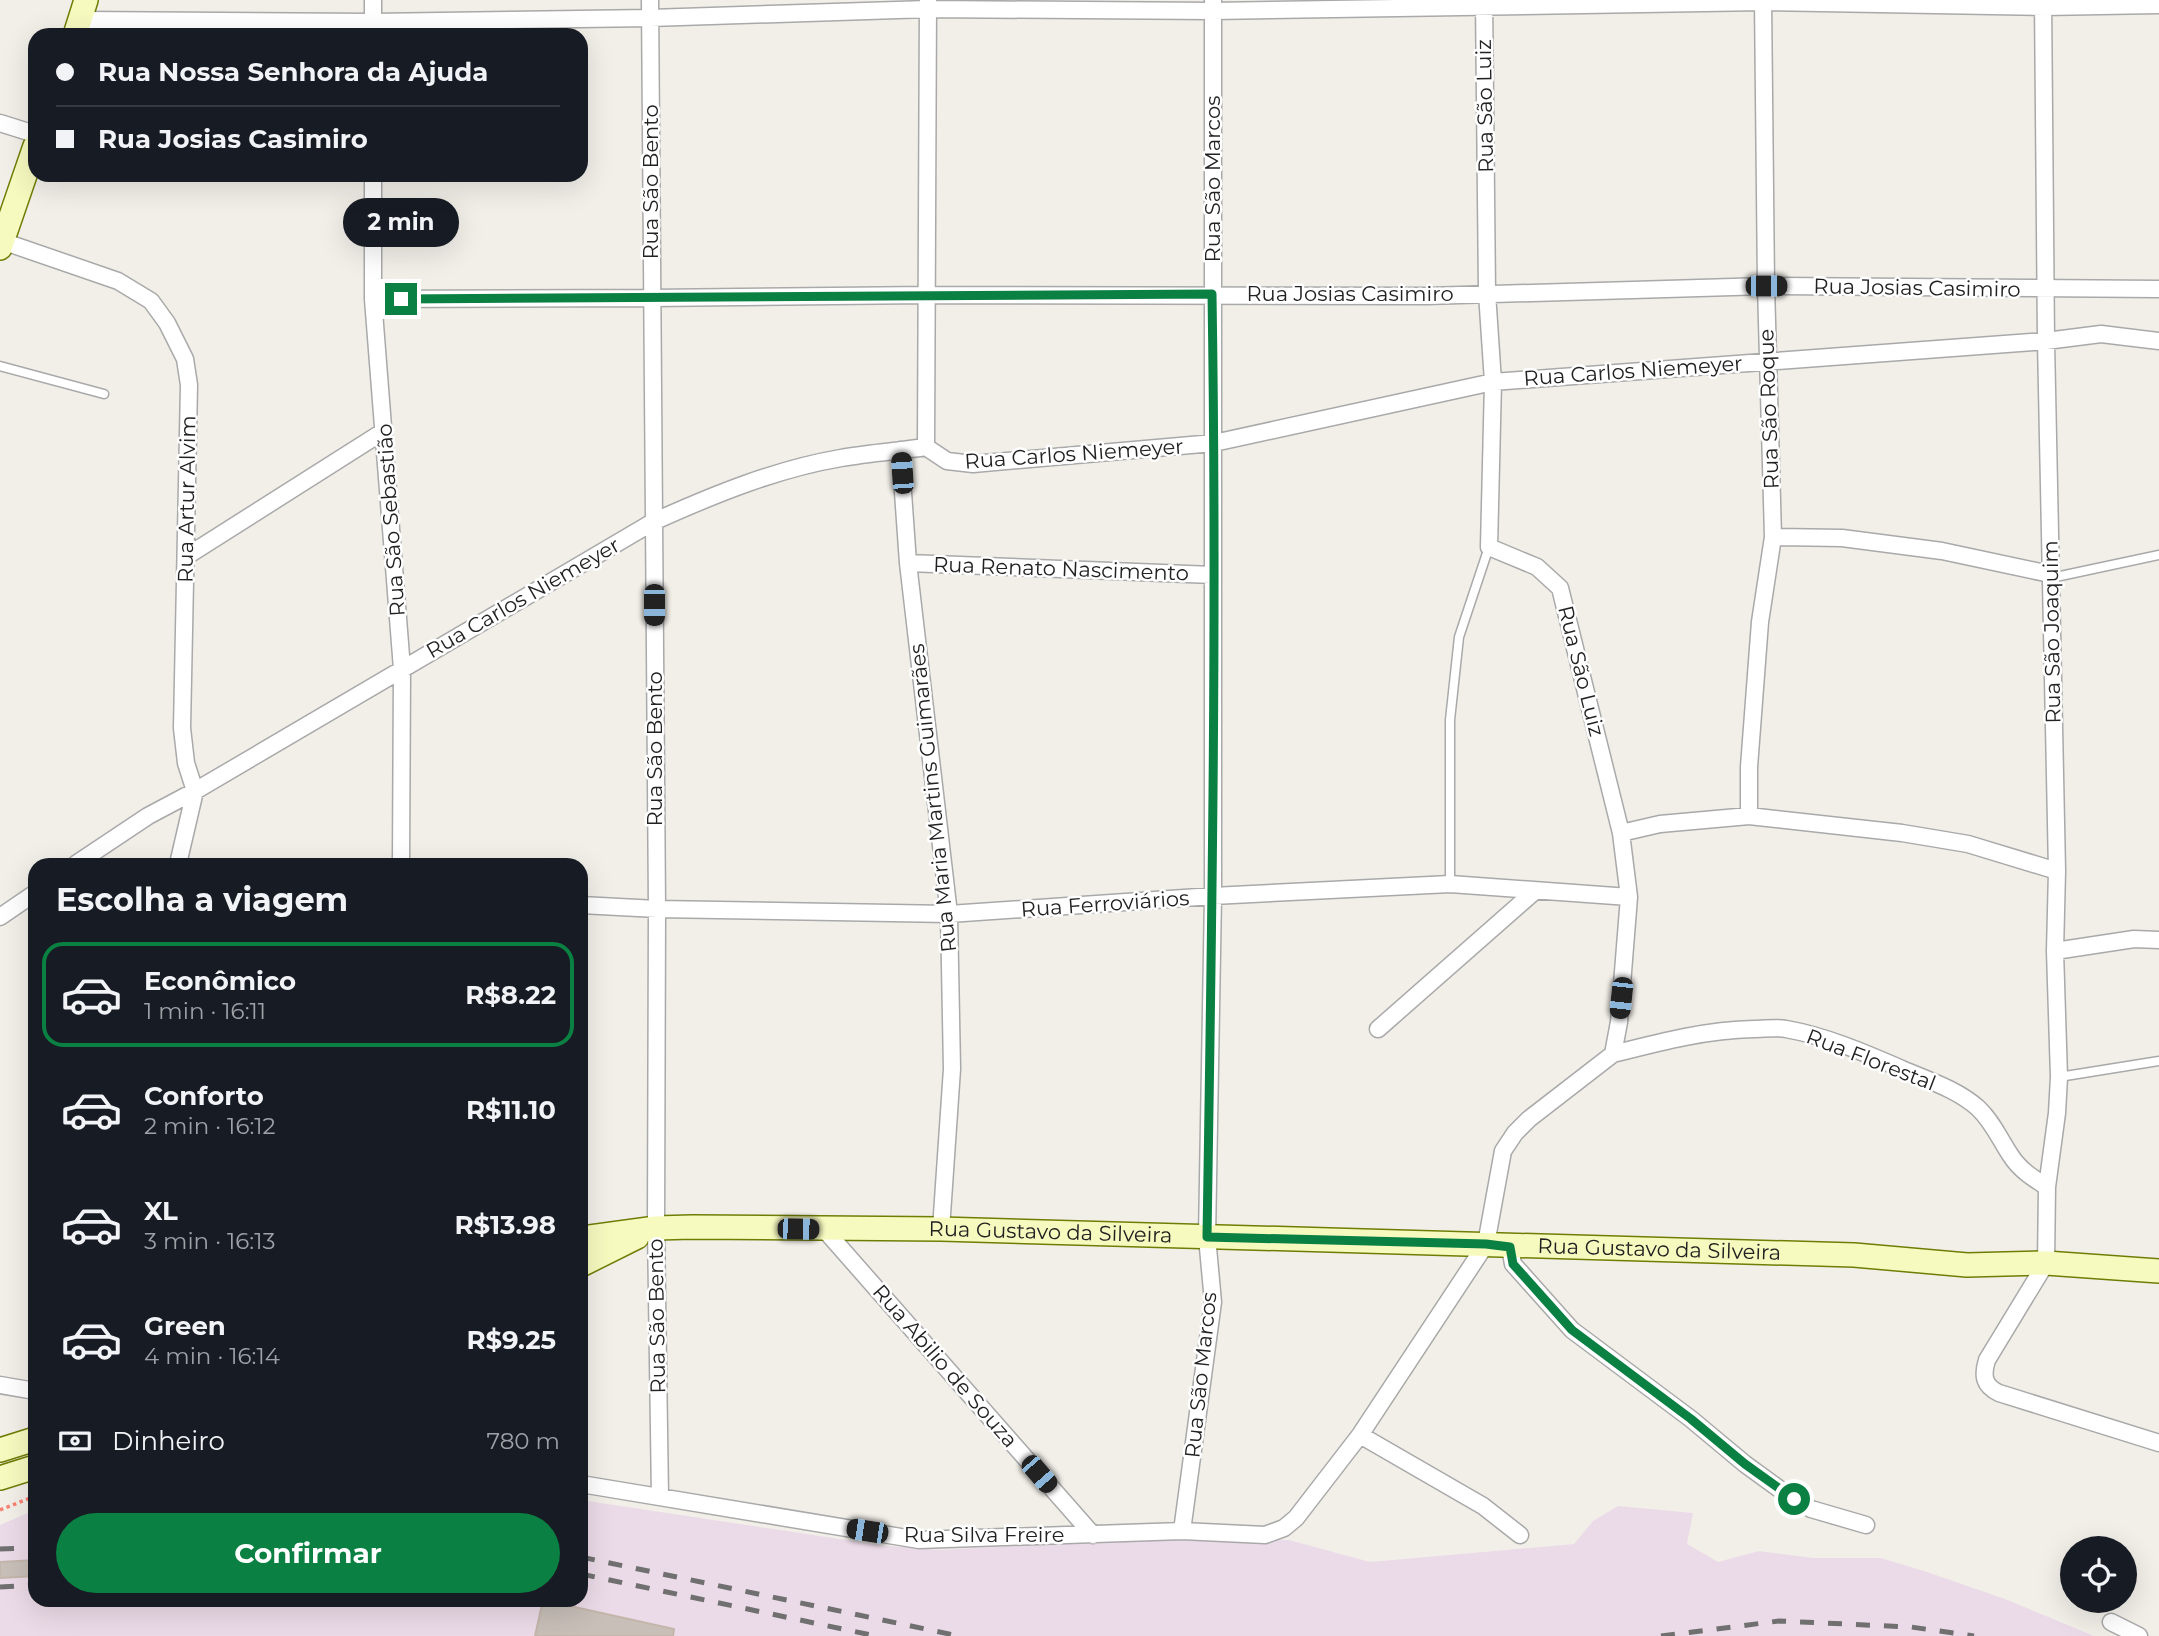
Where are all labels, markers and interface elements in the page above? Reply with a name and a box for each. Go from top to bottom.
street label: Rua São Luiz [1471,39,1498,173]
text: Rua Nossa Senhora da Ajuda [98,56,488,88]
street label: Rua São Marcos [1200,96,1225,262]
street label: Rua São Bento [638,104,663,260]
text: Rua Josias Casimiro [98,123,368,155]
callout: 2 min [343,198,459,246]
text: 2 min [367,208,435,236]
street label: Rua Josias Casimiro [1813,273,2021,302]
car [1746,276,1788,297]
street label: Rua Josias Casimiro [1246,281,1454,306]
route end [385,283,417,315]
street label: Rua São Roque [1753,328,1784,490]
street label: Rua Carlos Niemeyer [1523,350,1743,391]
street label: Rua Artur Alvim [173,415,200,583]
street label: Rua São Sebastião [371,423,410,617]
street label: Rua Carlos Niemeyer [964,433,1184,474]
car [891,451,914,495]
street label: Rua Carlos Niemeyer [421,532,624,663]
street label: Rua São Joaquim [2037,540,2066,724]
street label: Rua Renato Nascimento [933,552,1189,585]
car [644,584,665,626]
street label: Rua São Luiz [1553,603,1610,739]
street label: Rua Maria Martins Guimarães [904,642,961,954]
street label: Rua São Bento [642,671,667,827]
text: Escolha a viagem [56,880,348,919]
street label: Rua Ferroviários [1020,885,1190,922]
icon: car [60,963,123,1026]
text: Econômico [144,965,296,997]
car [1609,976,1634,1020]
text: R$8.22 [465,979,556,1011]
text: 1 min · 16:11 [144,997,266,1025]
street label: Rua Florestal [1803,1023,1939,1096]
icon: car [60,1078,123,1141]
text: Conforto [144,1080,264,1112]
text: R$11.10 [466,1094,556,1126]
text: 2 min · 16:12 [144,1112,276,1140]
icon: car [60,1193,123,1256]
text: XL [144,1195,178,1227]
text: R$13.98 [454,1209,556,1241]
street label: Rua Gustavo da Silveira [929,1216,1173,1248]
car [777,1218,820,1240]
text: 3 min · 16:13 [144,1227,275,1255]
street label: Rua Gustavo da Silveira [1537,1233,1781,1265]
street label: Rua São Bento [643,1238,670,1394]
street label: Rua Abilio de Souza [868,1279,1023,1452]
street label: Rua São Marcos [1179,1291,1222,1459]
icon: car [60,1308,123,1371]
text: Green [144,1310,226,1342]
text: R$9.25 [466,1324,556,1356]
text: 4 min · 16:14 [144,1342,280,1370]
icon: cash [56,1422,94,1460]
text: Dinheiro [112,1425,225,1457]
text: 780 m [487,1427,560,1455]
car [1018,1451,1061,1497]
route start [1778,1483,1810,1515]
button: Confirmar [56,1513,560,1593]
car [845,1517,890,1545]
street label: Rua Silva Freire [904,1522,1064,1547]
map controls [2060,1536,2137,1613]
button: locate [2060,1536,2137,1613]

